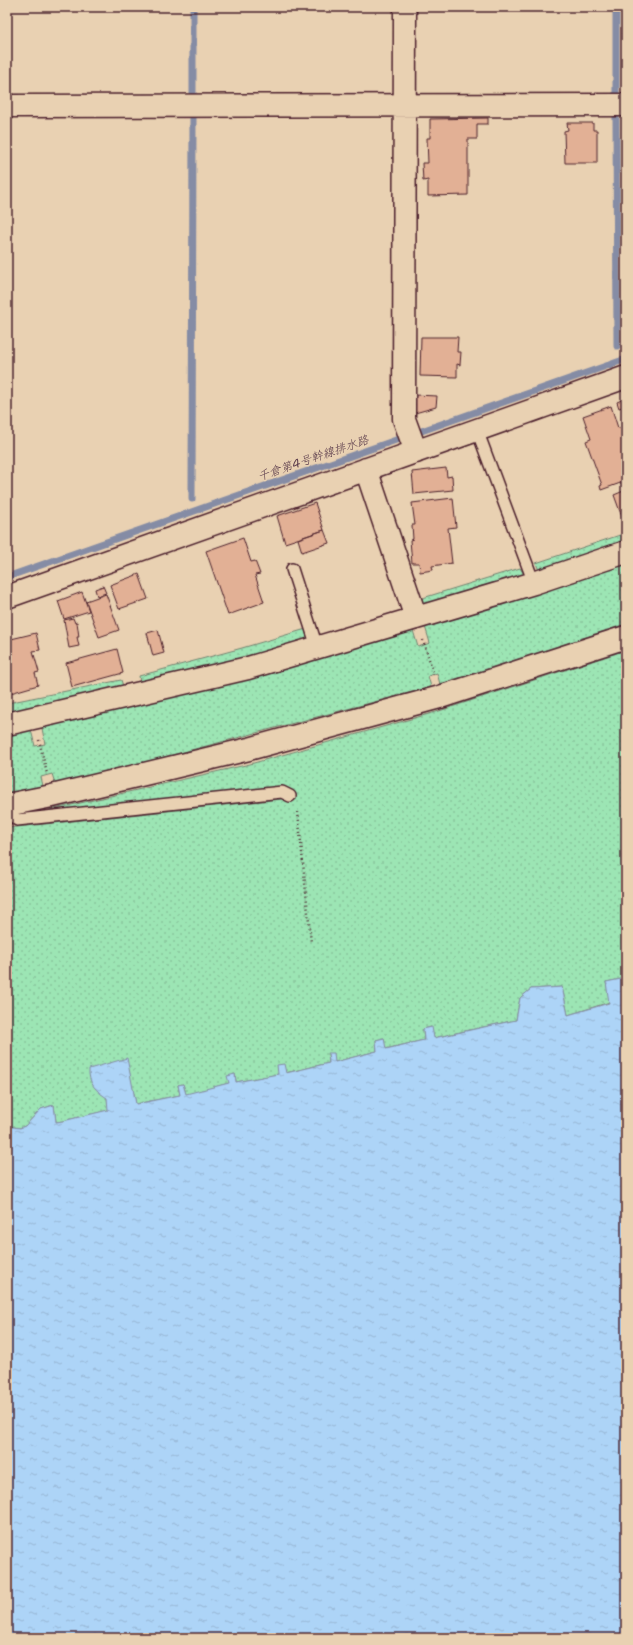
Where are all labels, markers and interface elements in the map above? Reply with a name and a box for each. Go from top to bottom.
water label: 千倉第4号幹線排水路 [255,431,372,485]

